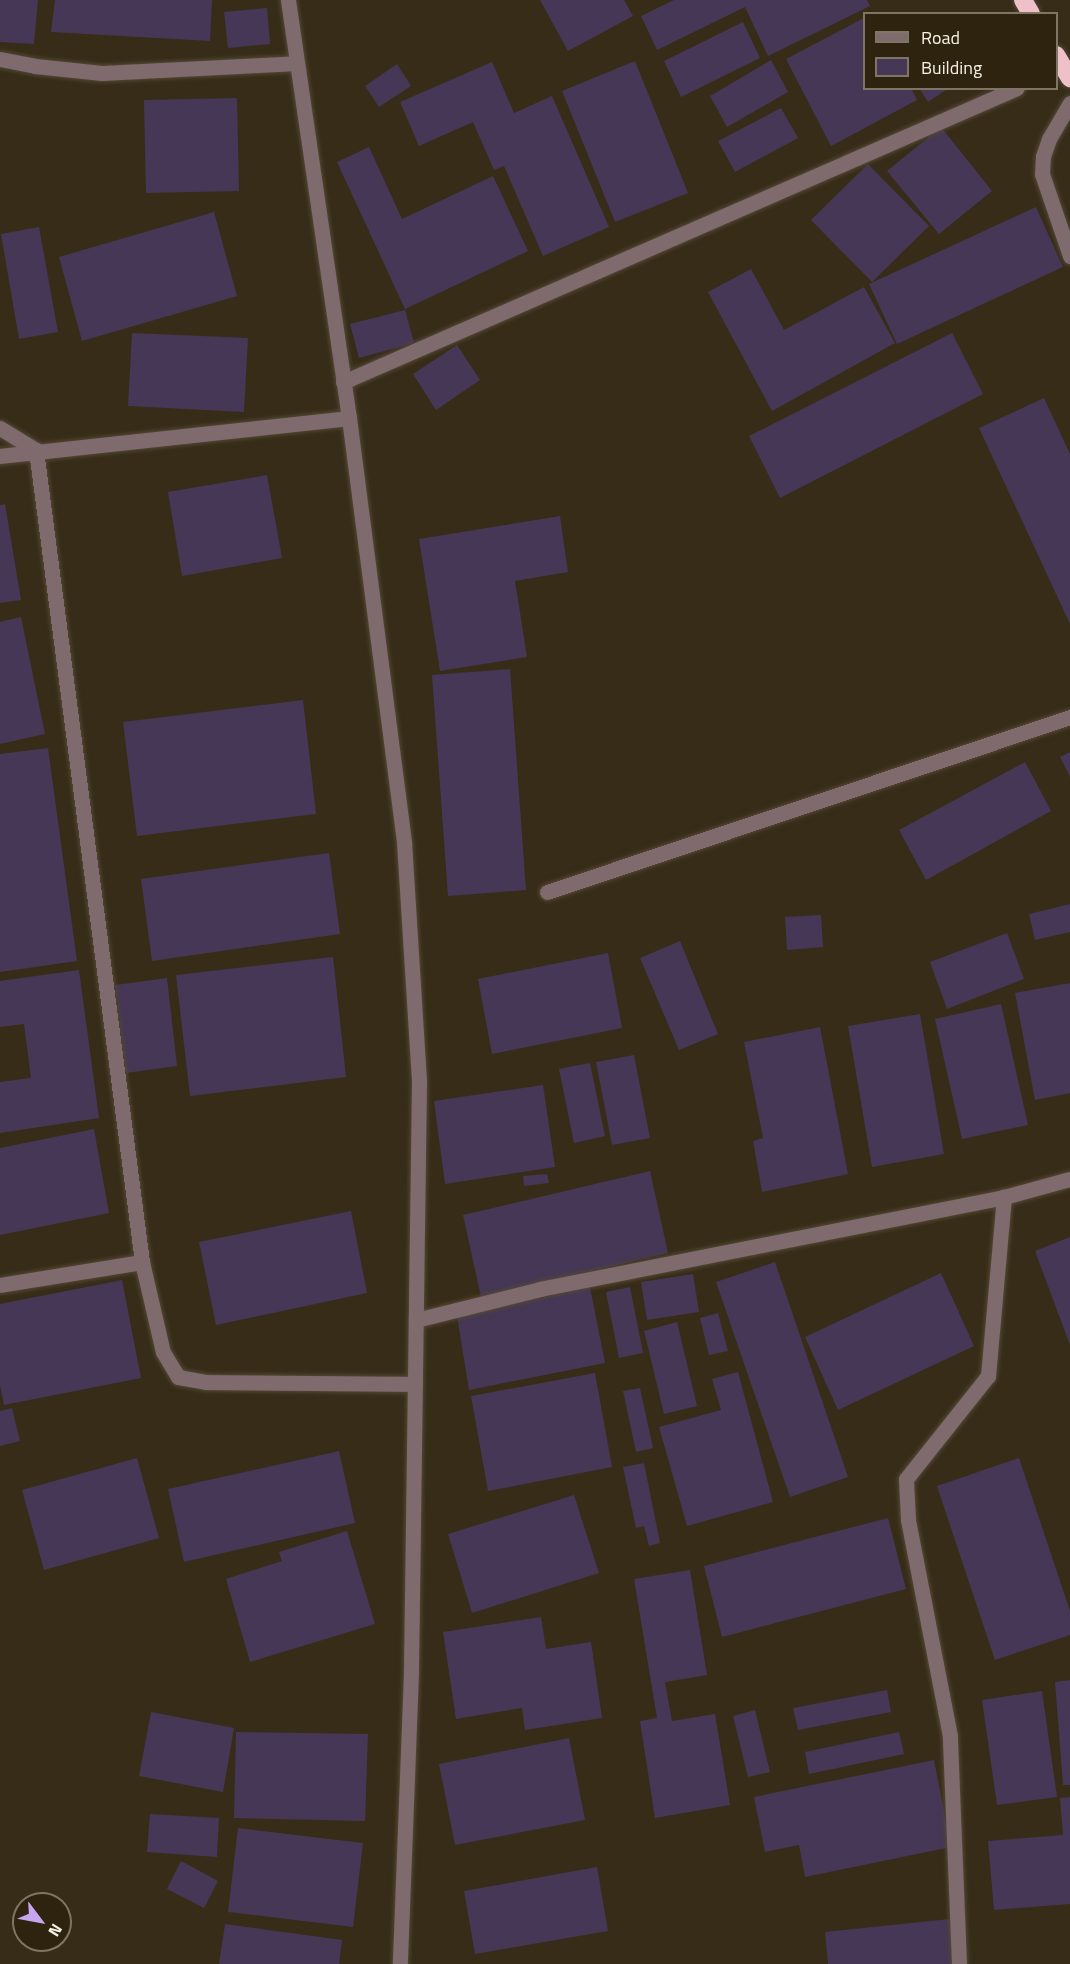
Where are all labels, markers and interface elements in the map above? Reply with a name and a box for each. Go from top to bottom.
legend [863,12,1058,90]
text: Road [921,24,960,51]
text: Building [921,54,982,81]
north arrow [12,1892,72,1952]
text: N [42,1919,69,1942]

